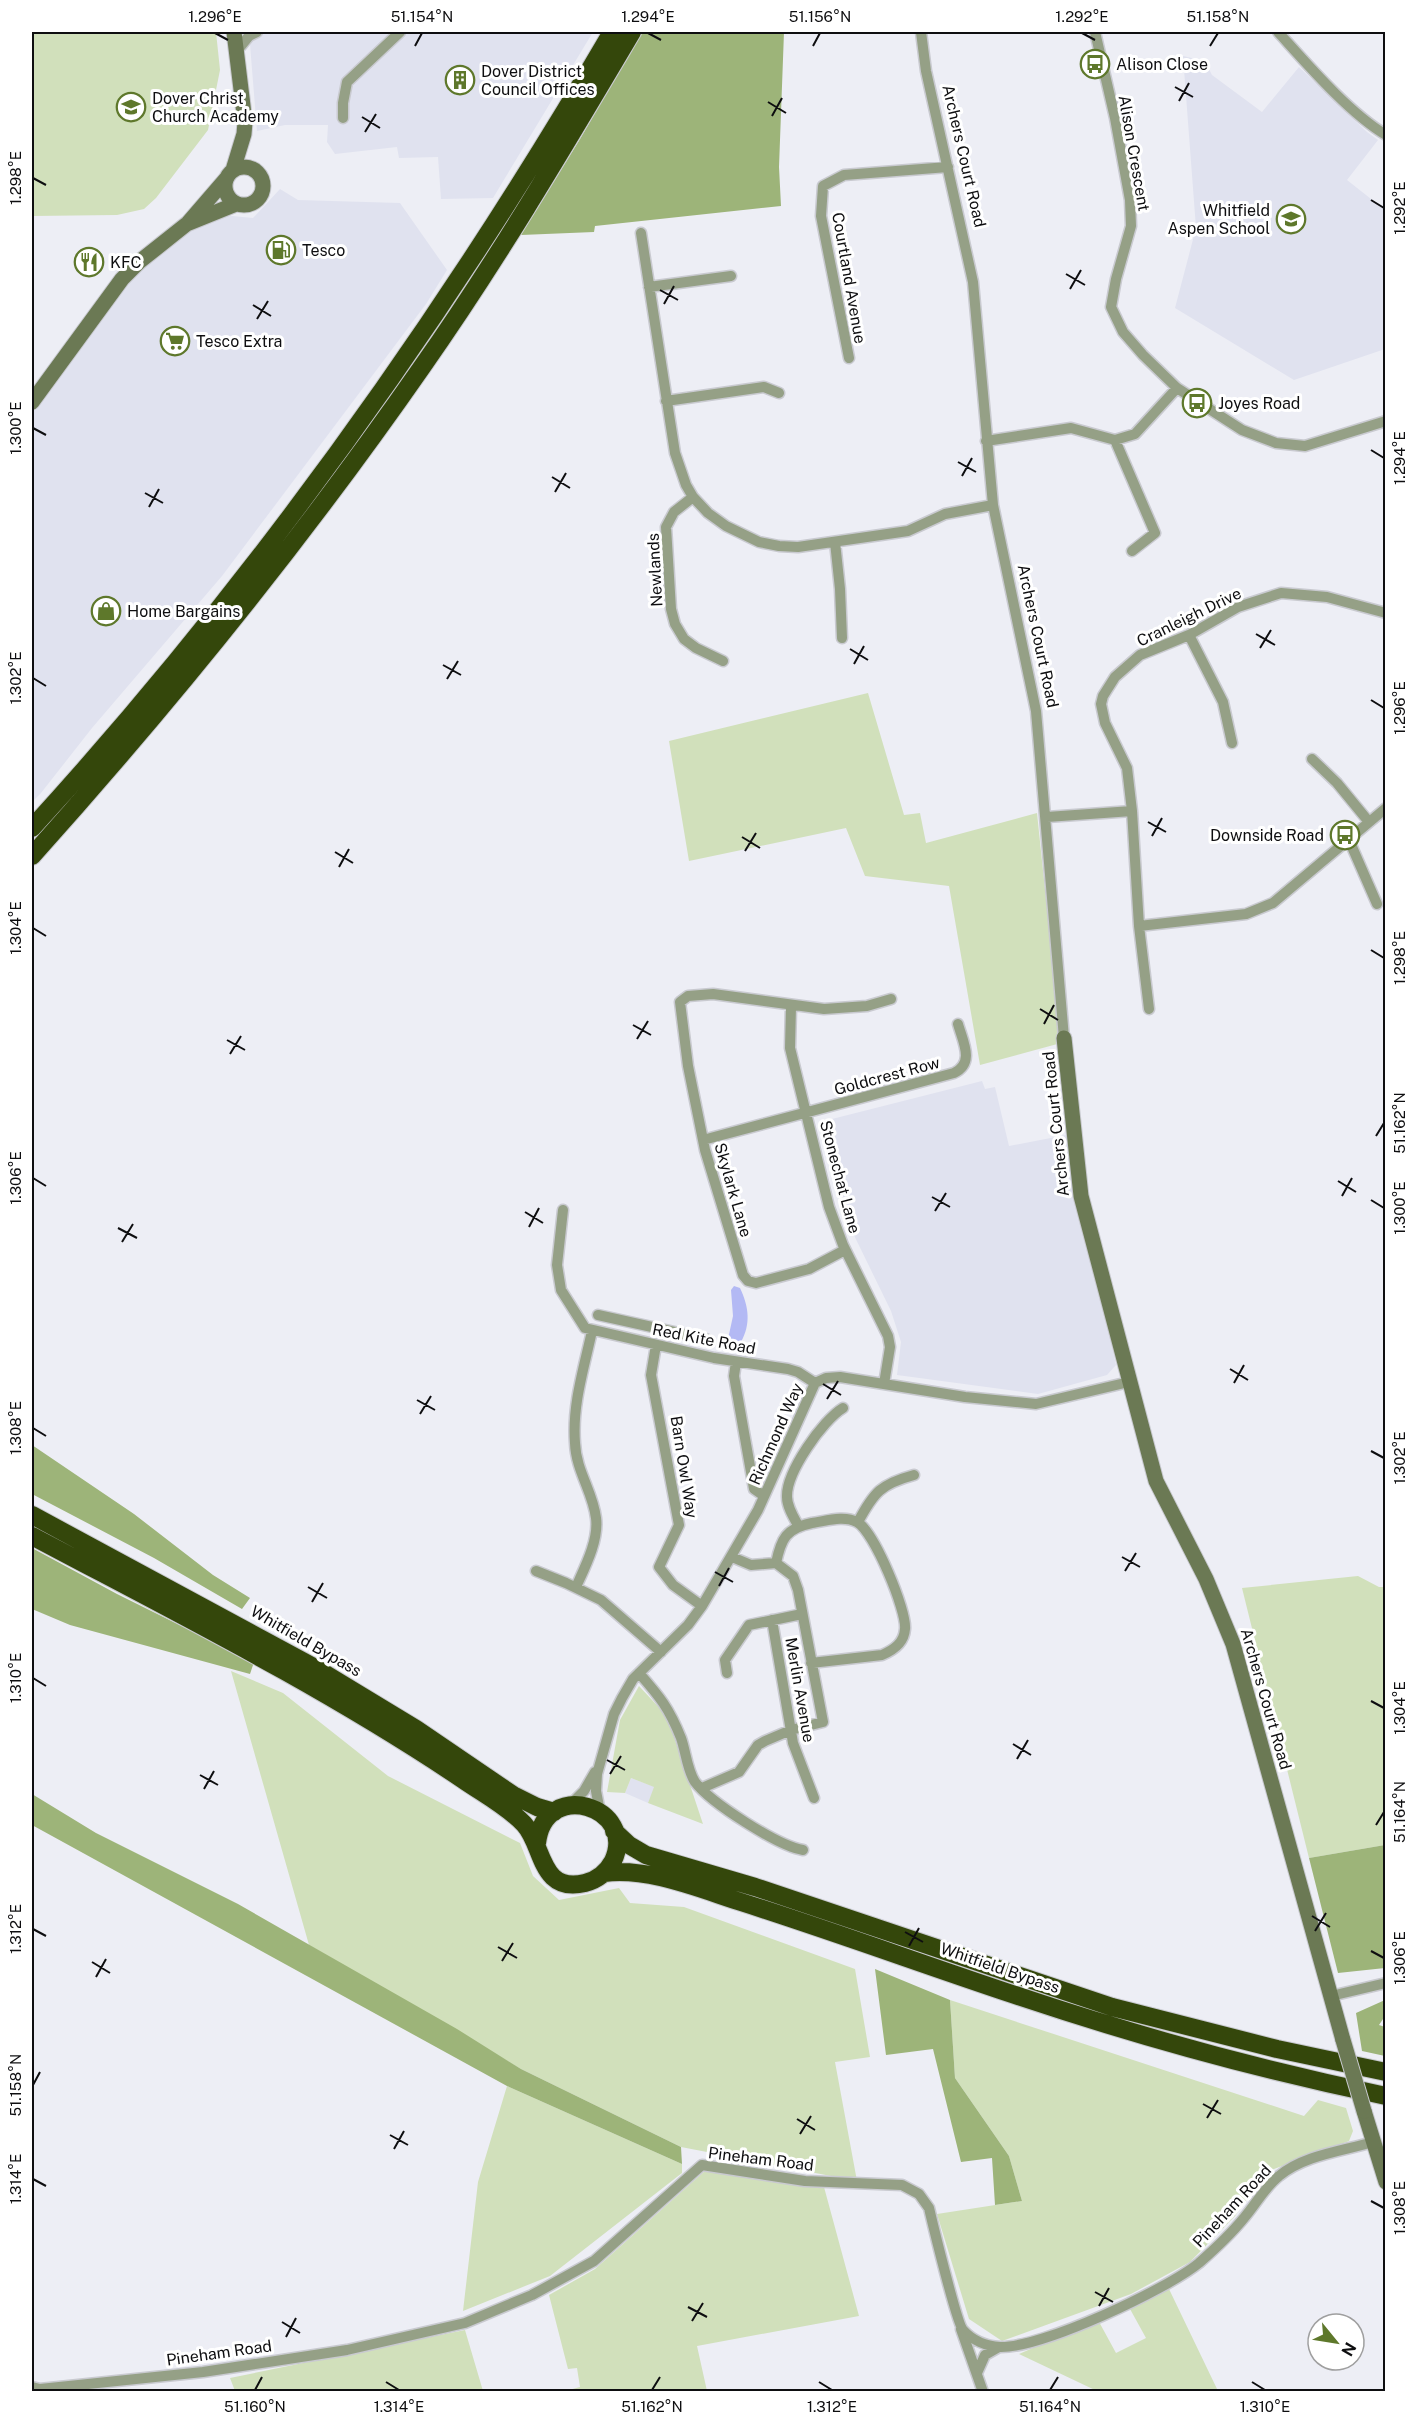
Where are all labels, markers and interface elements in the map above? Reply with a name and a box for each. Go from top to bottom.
text: 1.296°E [188,8,242,25]
text: 51.154°N [391,8,453,25]
text: 1.294°E [621,8,675,25]
text: 51.156°N [789,8,851,25]
text: 1.292°E [1055,8,1109,25]
text: 51.158°N [1187,8,1249,25]
bus stop icon: Alison Close [1079,48,1111,80]
place label: Alison Close [1116,55,1208,74]
place label: Dover District Council Offices [481,62,595,99]
building icon: Dover District Council Offices [444,64,476,96]
street label: Archers Court Road [938,83,990,229]
place label: Dover Christ Church Academy [152,89,279,126]
school or university icon: Dover Christ Church Academy [115,91,147,123]
street label: Alison Crescent [1114,94,1154,212]
text: 1.298°E [7,151,24,205]
text: 1.292°E [1391,181,1408,235]
place label: Whitfield Aspen School [1168,201,1270,238]
school or university icon: Whitfield Aspen School [1275,203,1307,235]
street label: Courtland Avenue [828,211,870,345]
fuel station icon: Tesco [265,234,297,266]
place label: Tesco [302,241,345,260]
restaurant icon: KFC [73,246,105,278]
place label: KFC [110,253,141,272]
supermarket icon: Tesco Extra [159,325,191,357]
place label: Tesco Extra [196,332,282,351]
bus stop icon: Joyes Road [1181,387,1213,419]
place label: Joyes Road [1218,394,1300,413]
text: 1.300°E [7,401,24,455]
text: 1.294°E [1391,431,1408,485]
street label: Newlands [644,533,666,607]
street label: Archers Court Road [1014,563,1062,709]
street label: Cranleigh Drive [1134,584,1244,650]
shop icon: Home Bargains [90,595,122,627]
place label: Home Bargains [127,602,240,621]
text: 1.302°E [7,651,24,705]
text: 1.296°E [1391,681,1408,735]
bus stop icon: Downside Road [1329,819,1361,851]
place label: Downside Road [1210,826,1324,845]
text: 1.304°E [7,901,24,955]
text: 1.298°E [1391,931,1408,985]
street label: Archers Court Road [1039,1050,1073,1198]
street label: Goldcrest Row [832,1053,942,1099]
text: 51.162°N [1391,1092,1408,1154]
street label: Stonechat Lane [816,1118,864,1236]
street label: Skylark Lane [710,1141,756,1239]
text: 1.306°E [7,1151,24,1205]
text: 1.300°E [1391,1181,1408,1235]
street label: Red Kite Road [651,1320,757,1358]
street label: Richmond Way [745,1380,807,1488]
text: 1.308°E [7,1401,24,1455]
street label: Barn Owl Way [667,1415,702,1520]
text: 1.302°E [1391,1431,1408,1485]
street label: Whitfield Bypass [247,1602,365,1680]
street label: Archers Court Road [1237,1626,1295,1772]
street label: Merlin Avenue [781,1636,819,1744]
text: 1.310°E [7,1653,24,1703]
text: 1.304°E [1391,1681,1408,1735]
text: 51.164°N [1391,1781,1408,1843]
text: 1.312°E [7,1904,24,1954]
text: 1.306°E [1391,1931,1408,1985]
street label: Whitfield Bypass [938,1939,1062,1997]
text: 51.158°N [7,2054,24,2116]
street label: Pineham Road [707,2143,815,2175]
text: 1.314°E [7,2154,24,2204]
street label: Pineham Road [1189,2161,1275,2251]
text: 1.308°E [1391,2181,1408,2235]
north arrow [1306,2312,1366,2372]
street label: Pineham Road [165,2336,273,2370]
text: N [1337,2339,1360,2359]
text: 51.160°N [224,2398,286,2415]
text: 1.314°E [374,2398,424,2415]
text: 51.162°N [621,2398,683,2415]
text: 1.312°E [807,2398,857,2415]
text: 51.164°N [1019,2398,1081,2415]
text: 1.310°E [1240,2398,1290,2415]

